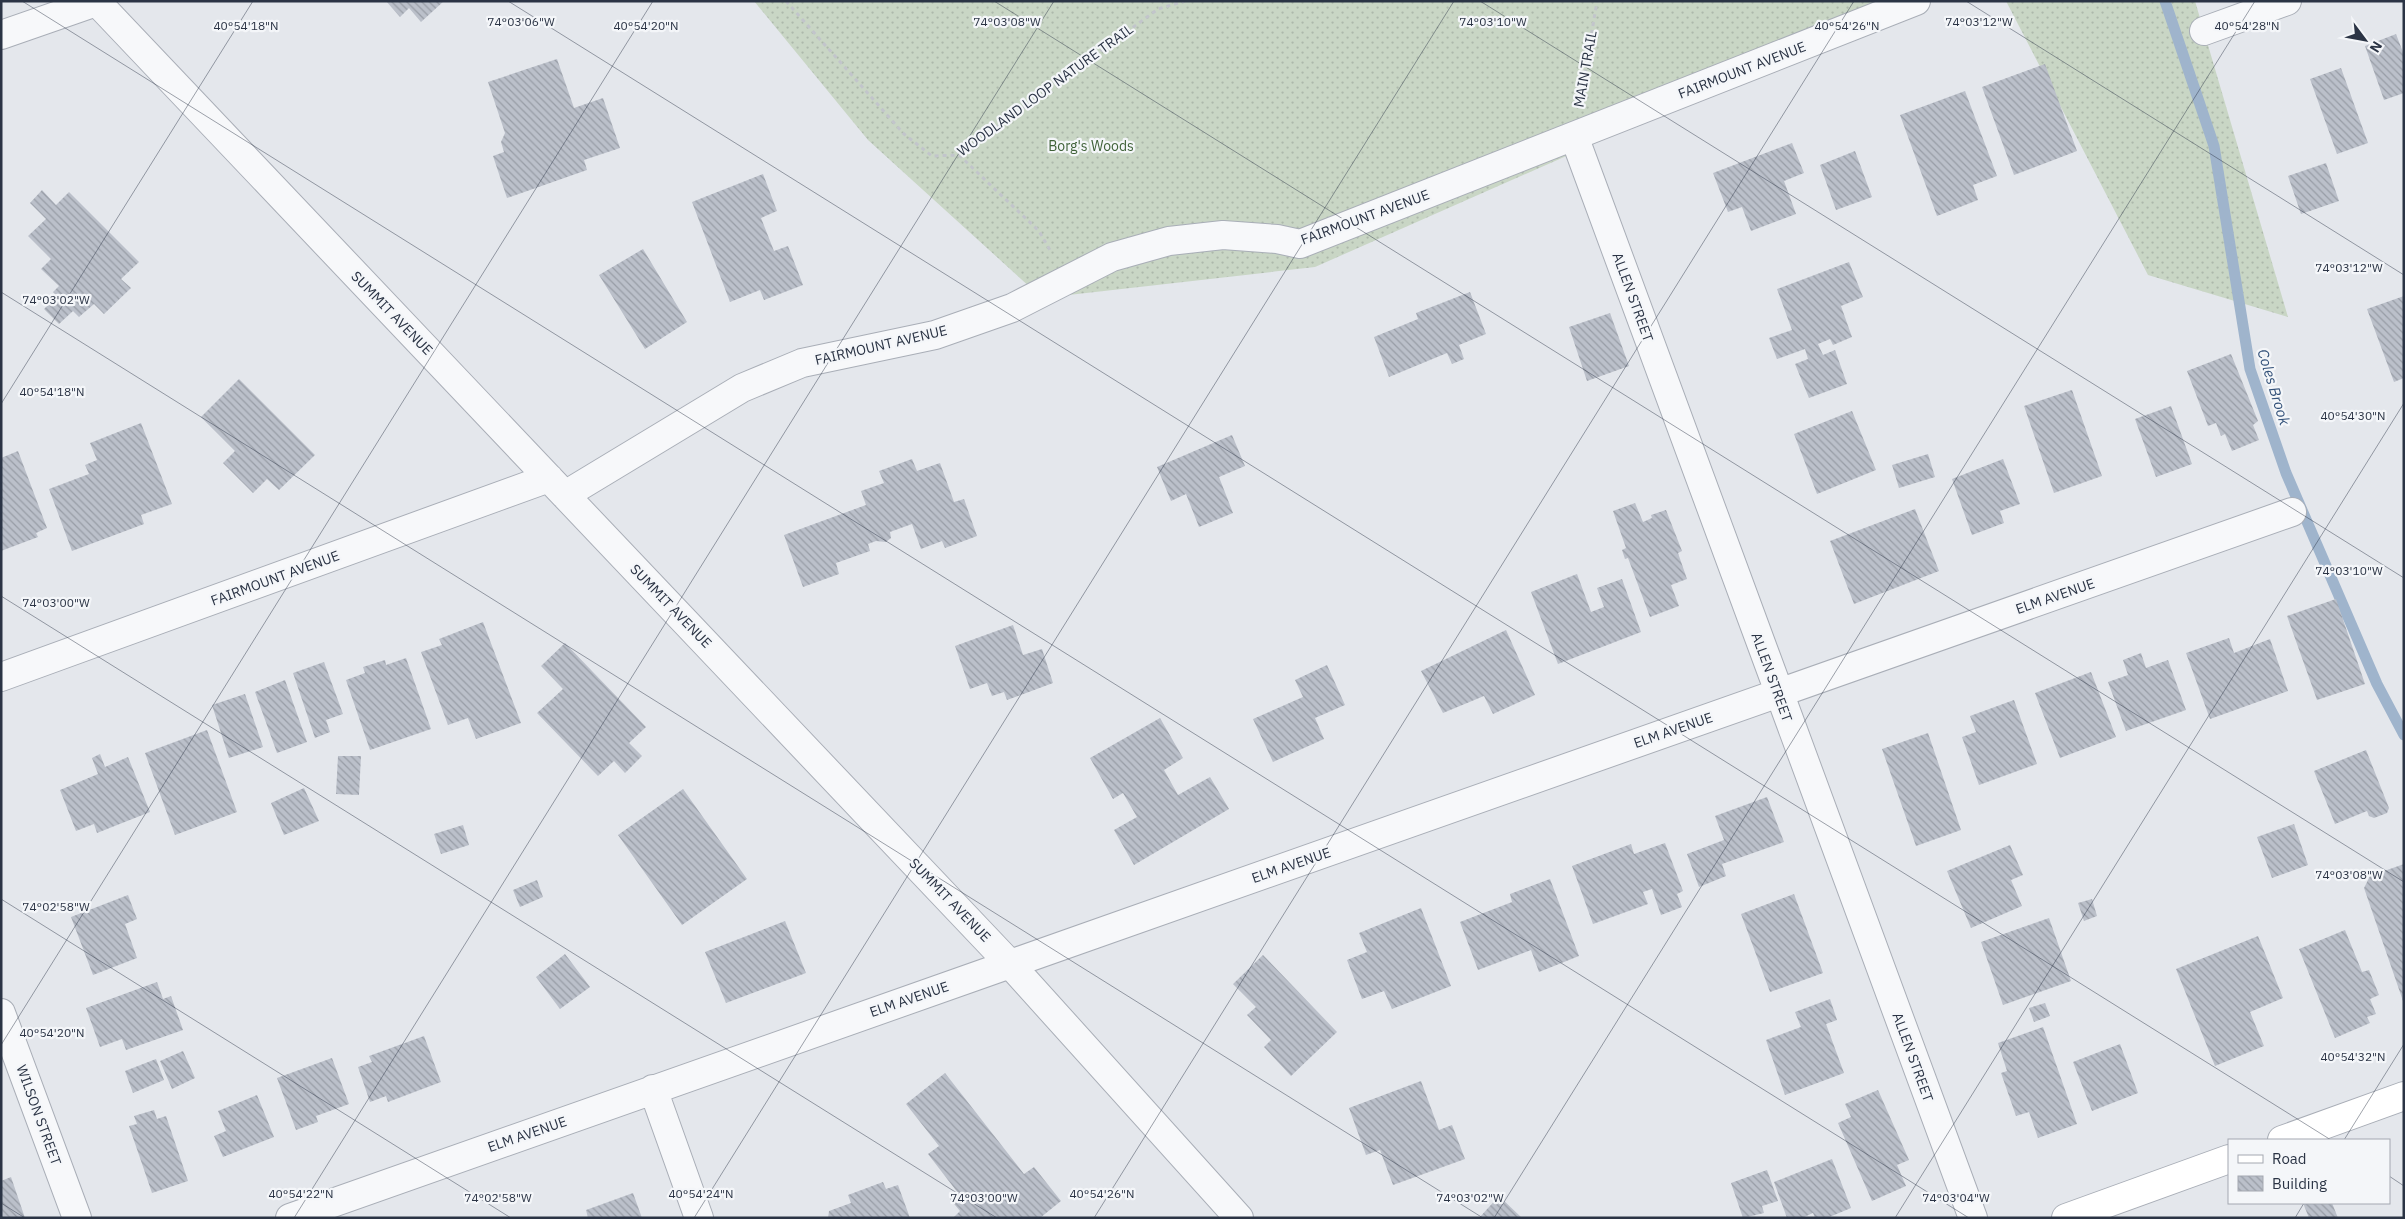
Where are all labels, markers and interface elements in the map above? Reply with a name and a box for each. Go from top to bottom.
text: 74°03'06"W [487,14,555,29]
text: 74°03'08"W [973,14,1041,29]
text: 74°03'10"W [1459,14,1527,29]
text: 74°03'12"W [1945,14,2013,29]
north arrow [2340,15,2390,65]
text: 40°54'18"N [213,18,279,33]
text: 40°54'20"N [613,18,679,33]
text: 40°54'26"N [1814,18,1880,33]
text: 40°54'28"N [2214,18,2280,33]
street label: WOODLAND LOOP NATURE TRAIL [953,20,1137,160]
street label: MAIN TRAIL [1569,29,1601,109]
street label: FAIRMOUNT AVENUE [1676,37,1808,103]
text: N [2366,38,2386,56]
park label: Borg's Woods [1048,137,1134,155]
street label: FAIRMOUNT AVENUE [1298,185,1432,249]
street label: ALLEN STREET [1609,250,1657,344]
text: 74°03'12"W [2315,260,2383,275]
street label: SUMMIT AVENUE [347,267,437,359]
text: 74°03'02"W [22,292,90,307]
street label: FAIRMOUNT AVENUE [813,321,949,369]
water label: Coles Brook [2253,347,2295,428]
text: 40°54'18"N [19,384,85,399]
text: 40°54'30"N [2320,408,2386,423]
street label: FAIRMOUNT AVENUE [208,546,342,610]
street label: SUMMIT AVENUE [626,560,716,652]
text: 74°03'10"W [2315,563,2383,578]
street label: ELM AVENUE [2013,574,2097,618]
text: 74°03'00"W [22,595,90,610]
street label: ALLEN STREET [1748,630,1796,724]
street label: ELM AVENUE [1631,708,1715,752]
street label: ELM AVENUE [1249,843,1333,887]
street label: SUMMIT AVENUE [905,854,995,946]
text: 74°03'08"W [2315,867,2383,882]
text: 74°02'58"W [22,899,90,914]
street label: ELM AVENUE [867,977,951,1021]
street label: ALLEN STREET [1889,1010,1937,1104]
text: 40°54'20"N [19,1025,85,1040]
text: 40°54'32"N [2320,1049,2386,1064]
street label: WILSON STREET [12,1062,66,1168]
street label: ELM AVENUE [485,1112,569,1156]
legend [2228,1139,2390,1204]
text: Road [2272,1149,2307,1168]
text: Building [2272,1174,2327,1193]
text: 40°54'22"N [268,1186,334,1201]
text: 40°54'24"N [668,1186,734,1201]
text: 40°54'26"N [1069,1186,1135,1201]
text: 74°02'58"W [464,1190,532,1205]
text: 74°03'00"W [950,1190,1018,1205]
text: 74°03'02"W [1436,1190,1504,1205]
text: 74°03'04"W [1922,1190,1990,1205]

